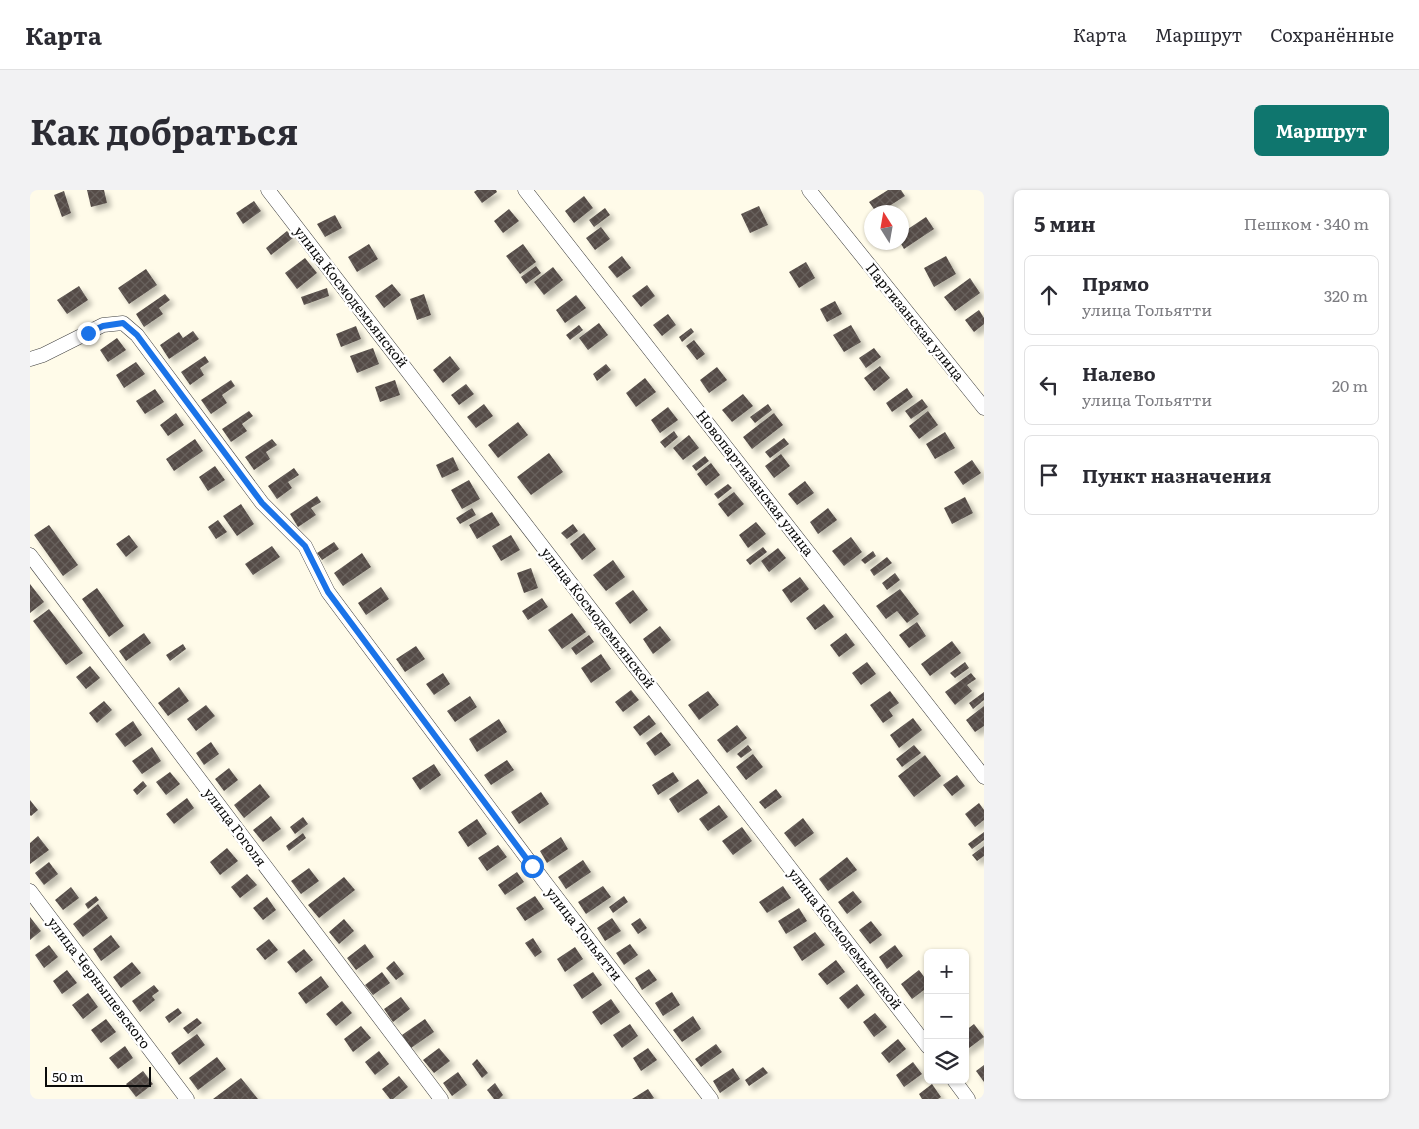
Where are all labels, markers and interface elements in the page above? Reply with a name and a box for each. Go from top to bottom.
text: Карта [25,17,102,52]
text: Карта [1073,21,1127,48]
text: Маршрут [1155,21,1242,48]
text: Сохранённые [1270,21,1394,48]
text: Как добраться [30,104,298,156]
button: Маршрут [1254,105,1389,156]
north arrow [864,205,909,250]
text: 5 мин [1034,207,1096,238]
text: Пешком · 340 m [1244,211,1369,235]
street label: улица Космодемьянской [290,221,413,371]
street label: Партизанская улица [862,258,970,385]
text: Прямо [1082,269,1149,297]
icon: ahead [1035,281,1063,309]
text: 320 m [1324,283,1368,307]
text: улица Тольятти [1082,297,1212,321]
route end [77,322,100,345]
text: Налево [1082,359,1156,387]
icon: left [1035,371,1063,399]
text: 20 m [1332,373,1368,397]
text: улица Тольятти [1082,387,1212,411]
street label: Новопартизанская улица [692,405,820,560]
icon: arrive [1035,461,1063,489]
text: Пункт назначения [1082,461,1271,489]
street label: улица Космодемьянской [537,542,660,692]
street label: улица Гоголя [200,783,272,870]
route start [521,855,544,878]
street label: улица Космодемьянской [784,863,907,1013]
street label: улица Тольятти [542,882,628,984]
street label: улица Чернышевского [44,912,156,1053]
map controls [924,949,969,1084]
button: + [924,949,969,994]
button: − [924,994,969,1039]
button: layers [924,1039,969,1084]
scale bar [45,1064,151,1087]
text: 50 m [52,1066,84,1086]

